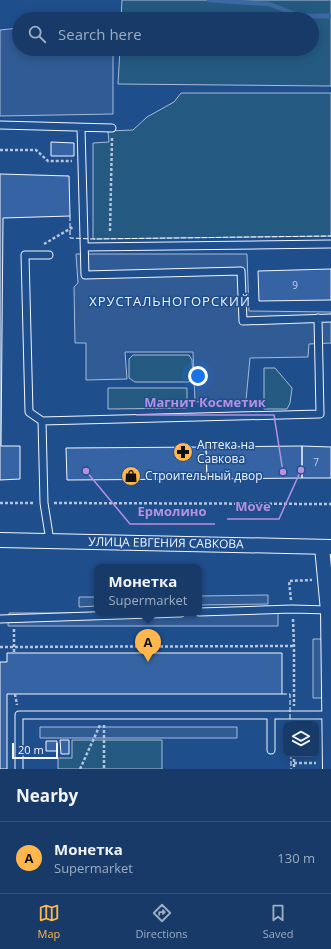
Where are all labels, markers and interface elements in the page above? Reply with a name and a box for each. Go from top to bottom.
search box [12,12,319,56]
icon: search [26,23,48,45]
text: Search here [58,24,142,44]
house number: 9 [292,278,298,292]
district label: ХРУСТАЛЬНОГОРСКИЙ [89,292,251,310]
your location [188,366,208,386]
callout: Магнит Косметик [136,390,274,415]
text: Магнит Косметик [144,393,267,411]
place label: Аптека на Савкова [197,436,255,467]
pharmacy icon: Аптека на Савкова [172,441,194,463]
house number: 7 [313,455,319,469]
shop icon: Строительный двор [120,465,142,487]
place label: Строительный двор [145,467,263,484]
callout: Move [227,494,279,519]
text: Move [235,497,271,515]
callout: Ермолино [130,499,215,524]
text: Ермолино [138,502,206,520]
street label: УЛИЦА ЕВГЕНИЯ САВКОВА [88,533,244,552]
popup [94,564,202,616]
text: Монетка [108,571,177,591]
text: Supermarket [108,591,188,609]
pin: A [135,629,161,662]
map controls [283,721,319,757]
button: layers [283,721,319,757]
scale bar [12,741,58,760]
text: 20 m [18,742,44,757]
text: Nearby [16,784,78,807]
text: Монетка [54,839,123,859]
text: A [25,849,33,867]
text: 130 m [277,849,315,867]
text: Supermarket [54,859,133,877]
tab: Map [38,902,60,941]
tab: Directions [136,902,188,941]
tab: Saved [263,902,293,941]

